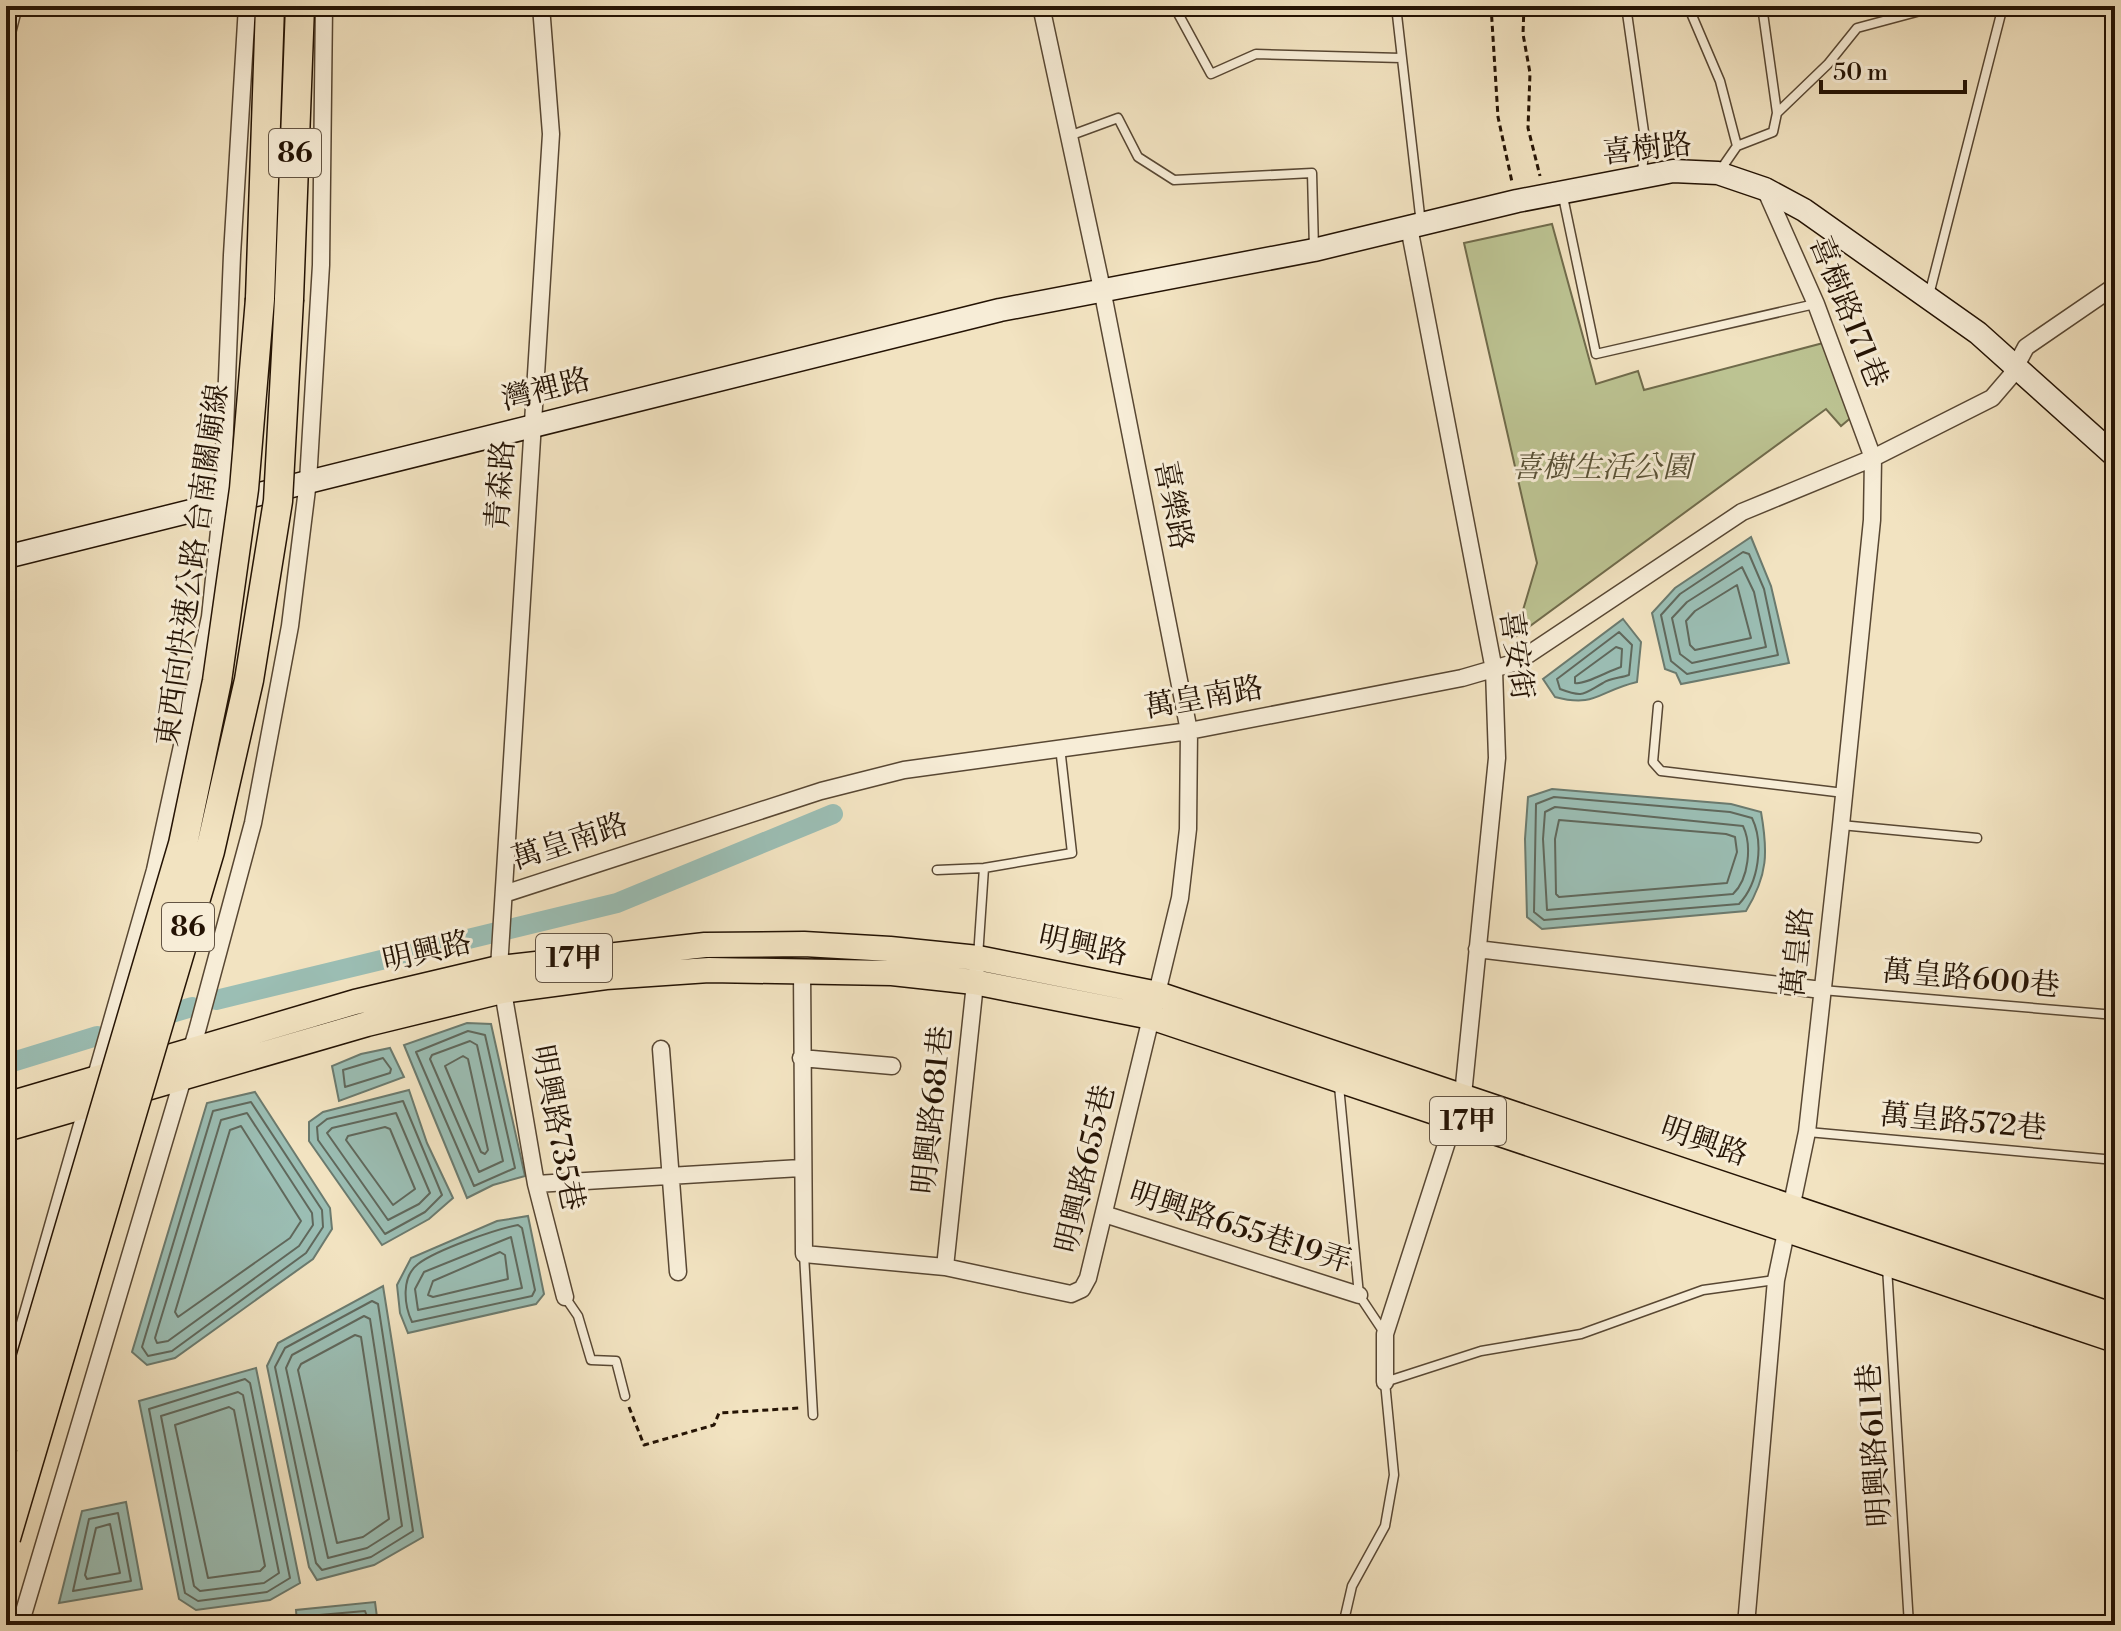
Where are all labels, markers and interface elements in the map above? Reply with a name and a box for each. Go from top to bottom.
scale bar [1821,44,1965,94]
text: 50 m [1833,58,1888,88]
street label: 喜樹路 [1600,125,1694,173]
road number: 86 [269,129,321,177]
street label: 喜樹路171巷 [1800,230,1896,394]
street label: 灣裡路 [498,361,594,419]
street label: 東西向快速公路 台南關廟線 [149,381,237,749]
street label: 青森路 [479,439,523,531]
park label: 喜樹生活公園 [1512,449,1696,487]
street label: 喜樂路 [1146,457,1200,553]
street label: 喜安街 [1491,608,1541,702]
street label: 萬皇南路 [1142,669,1266,727]
street label: 萬皇南路 [507,805,633,879]
road number: 86 [162,903,214,951]
street label: 萬皇路 [1774,905,1822,999]
street label: 明興路 [1035,918,1131,974]
street label: 明興路 [379,923,475,981]
road number: 17甲 [536,934,612,982]
street label: 萬皇路600巷 [1881,952,2061,1006]
street label: 明興路681巷 [905,1024,961,1196]
street label: 明興路735巷 [522,1042,592,1214]
street label: 明興路655巷 [1048,1081,1124,1257]
street label: 萬皇路572巷 [1878,1096,2048,1148]
road number: 17甲 [1430,1097,1506,1145]
street label: 明興路 [1655,1109,1753,1175]
street label: 明興路655巷19弄 [1124,1174,1356,1282]
street label: 明興路611巷 [1850,1362,1900,1528]

